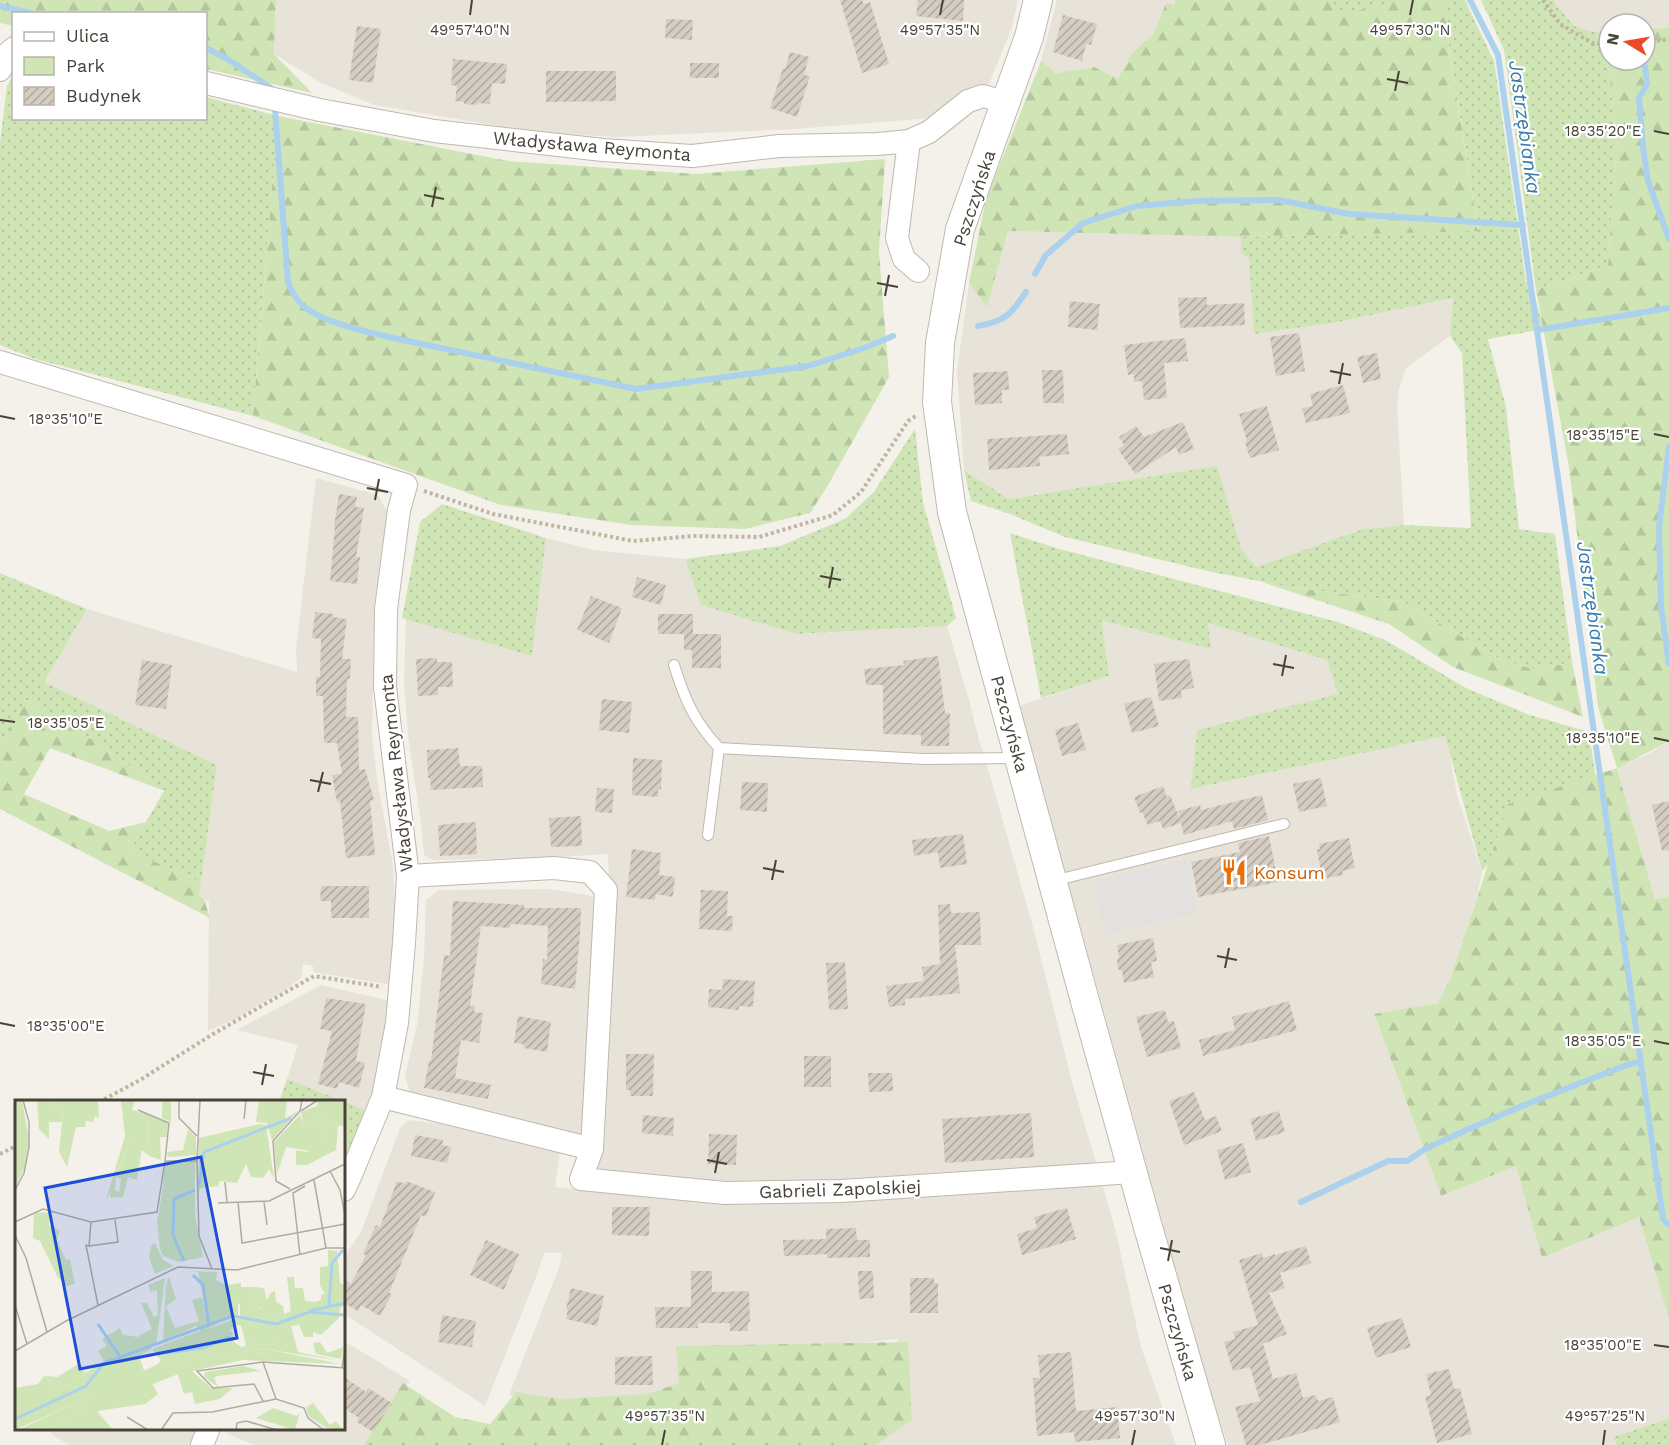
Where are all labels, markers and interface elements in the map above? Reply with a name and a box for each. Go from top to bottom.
legend [12,12,207,120]
north arrow [1597,12,1657,72]
text: 49°57'40"N [430,21,510,39]
text: 49°57'35"N [900,21,980,39]
text: 49°57'30"N [1369,21,1451,39]
text: Ulica [66,25,109,46]
text: N [1602,32,1623,47]
text: Park [66,55,105,76]
water label: Jastrzębianka [1504,59,1546,195]
text: Budynek [66,85,141,106]
text: 18°35'20"E [1565,122,1641,140]
street label: Władysława Reymonta [492,127,692,165]
street label: Pszczyńska [949,147,999,249]
text: 18°35'10"E [29,410,103,428]
text: 18°35'15"E [1566,426,1640,444]
water label: Jastrzębianka [1572,540,1614,676]
street label: Władysława Reymonta [375,673,417,873]
street label: Pszczyńska [987,673,1033,775]
text: 18°35'05"E [28,714,104,732]
text: 18°35'10"E [1566,729,1640,747]
restaurant icon: Konsum [1219,857,1249,887]
place label: Konsum [1254,862,1325,883]
text: 18°35'00"E [27,1017,105,1035]
text: 18°35'05"E [1565,1032,1641,1050]
inset map [15,1100,345,1430]
street label: Gabrieli Zapolskiej [759,1176,921,1202]
street label: Pszczyńska [1154,1281,1202,1383]
text: 18°35'00"E [1564,1336,1642,1354]
text: 49°57'35"N [625,1407,705,1425]
text: 49°57'30"N [1094,1407,1176,1425]
text: 49°57'25"N [1565,1407,1645,1425]

